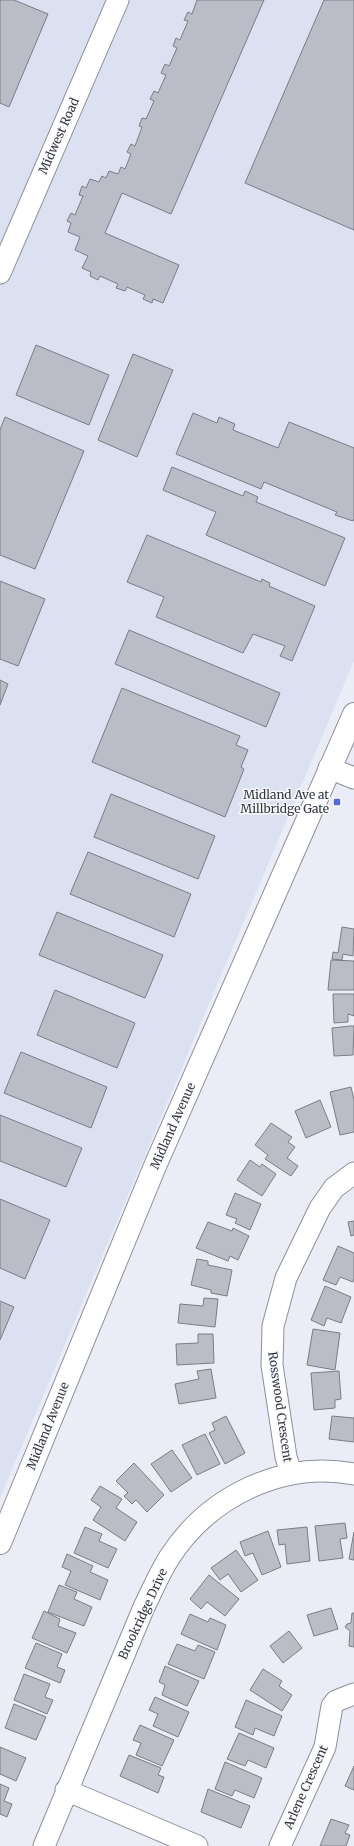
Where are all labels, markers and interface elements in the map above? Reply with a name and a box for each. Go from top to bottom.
street label: Midwest Road [35,95,82,176]
place label: Midland Ave at Millbridge Gate [240,787,329,816]
marker: Midland Ave at Millbridge Gate [332,797,342,807]
street label: Midland Avenue [147,1080,198,1171]
street label: Rosswood Crescent [265,1351,296,1463]
street label: Midland Avenue [23,1380,72,1472]
street label: Brookridge Drive [115,1566,170,1662]
street label: Arlene Crescent [280,1742,331,1832]

